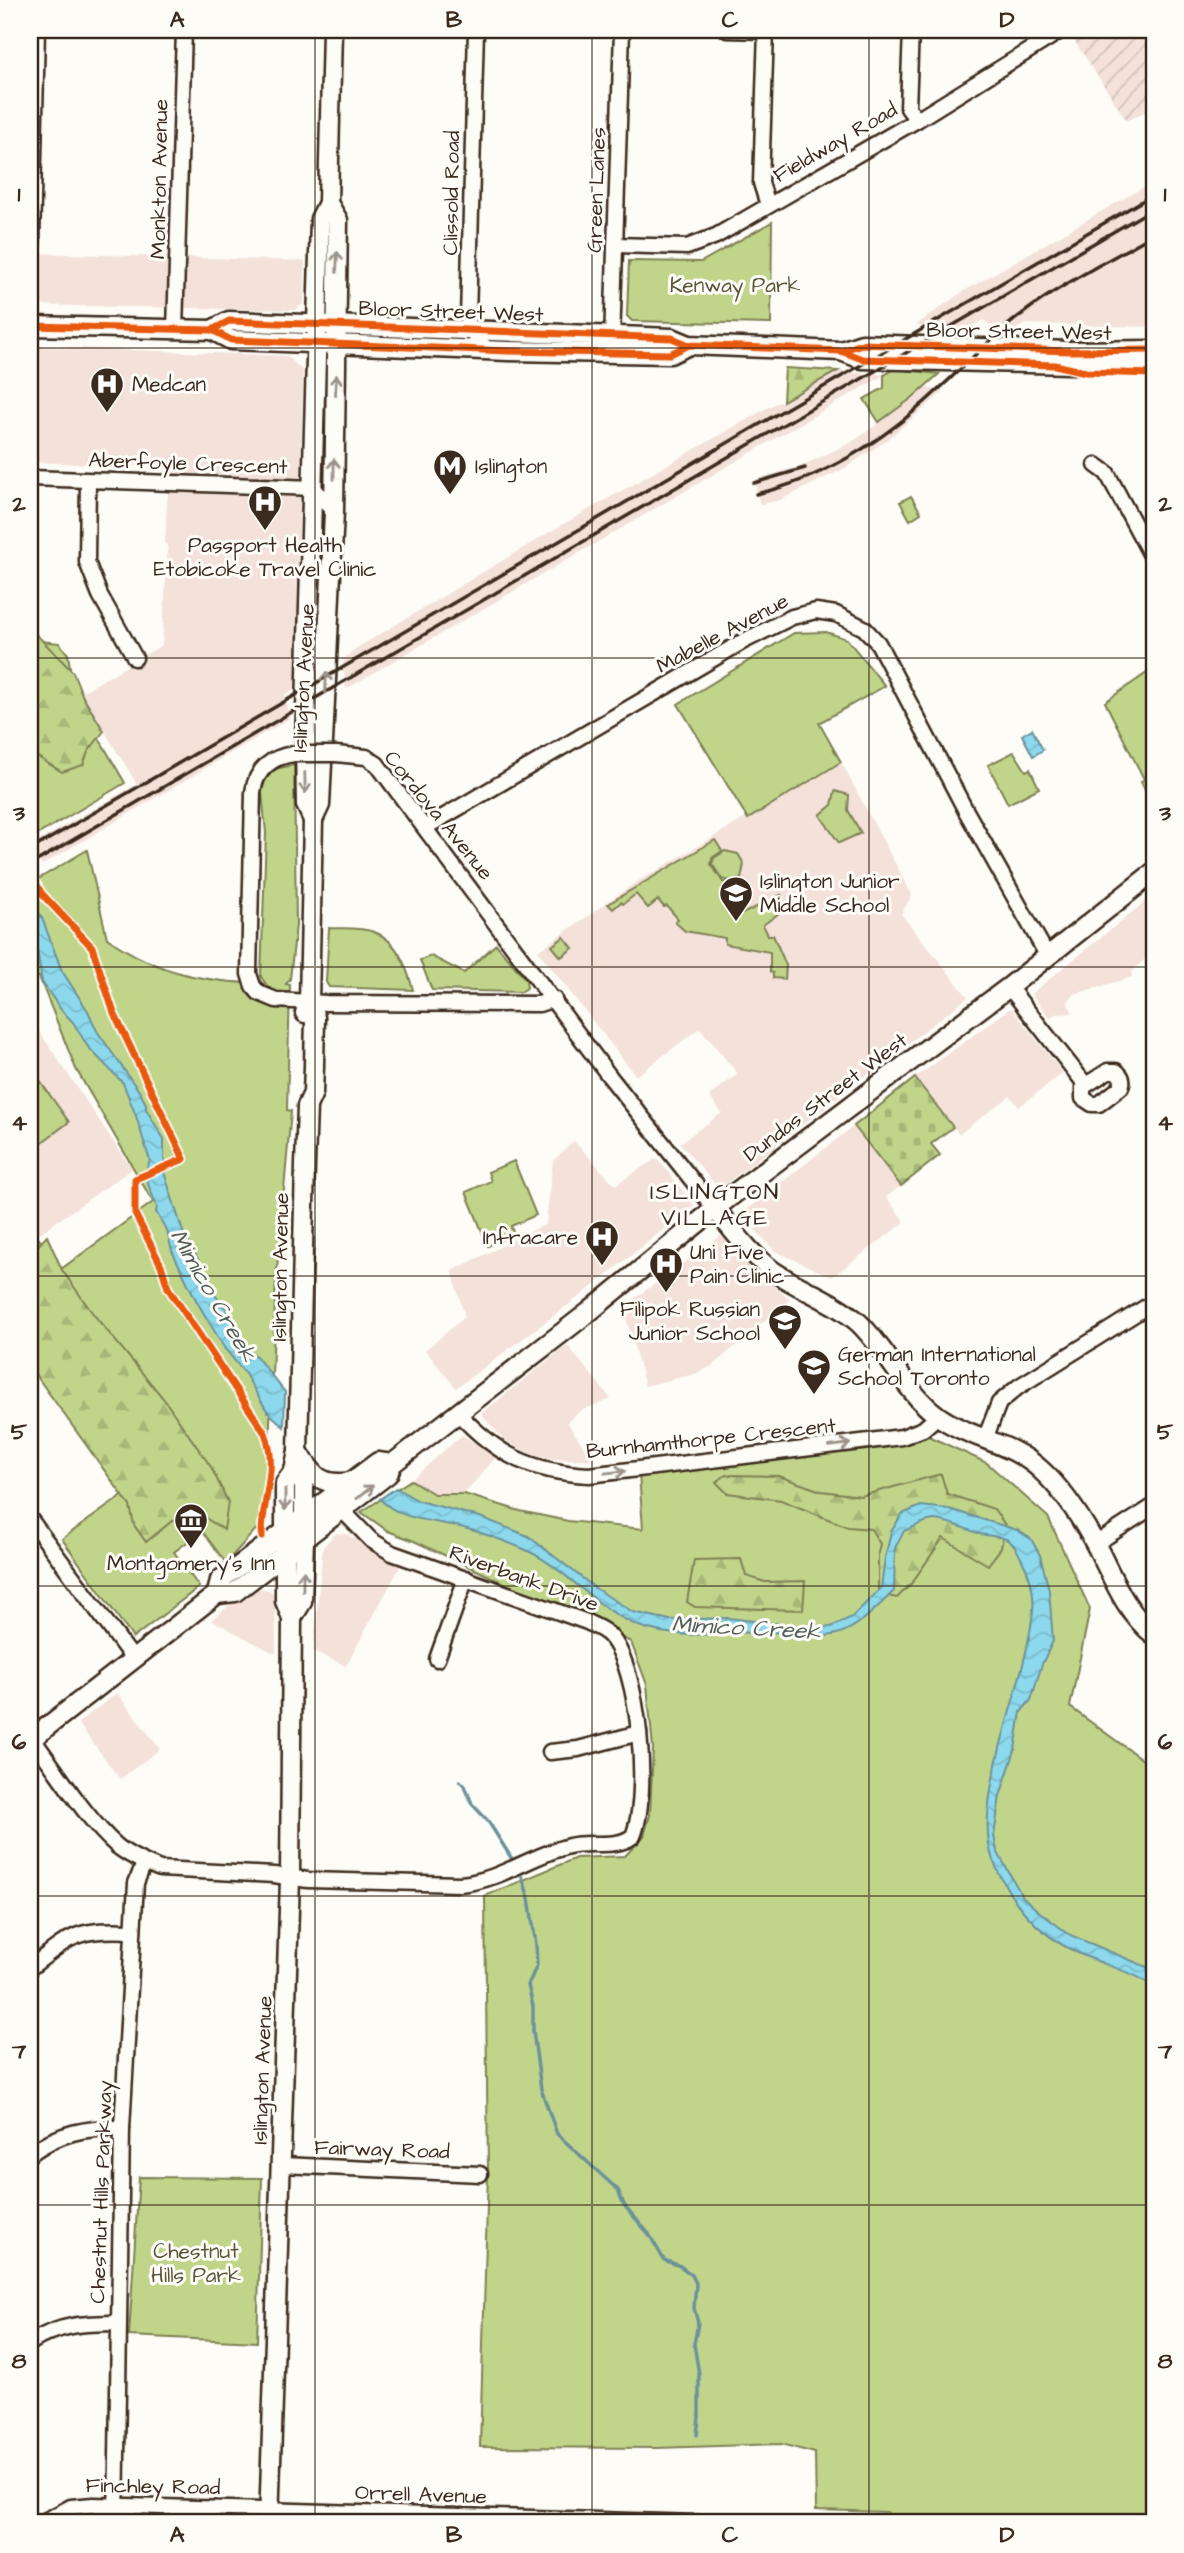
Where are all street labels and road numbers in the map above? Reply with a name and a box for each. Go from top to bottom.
street label: Fieldway Road [768,95,904,191]
street label: Monkton Avenue [144,99,175,259]
street label: Green Lanes [580,127,613,253]
street label: Clissold Road [436,130,467,256]
street label: Bloor Street West [358,294,545,329]
street label: Bloor Street West [926,315,1112,348]
street label: Aberfoyle Crescent [88,446,288,483]
street label: Mabelle Avenue [651,586,793,680]
street label: Islington Avenue [285,603,324,753]
street label: Cordova Avenue [377,744,500,886]
street label: Dundas Street West [737,1026,914,1169]
street label: Islington Avenue [265,1192,298,1342]
street label: Burnhamthorpe Crescent [585,1411,838,1467]
street label: Riverbank Drive [445,1538,603,1619]
street label: Islington Avenue [245,1995,282,2145]
street label: Chestnut Hills Parkway [83,2080,122,2304]
street label: Fairway Road [314,2133,451,2168]
street label: Finchley Road [85,2471,221,2504]
street label: Orrell Avenue [355,2478,487,2511]

